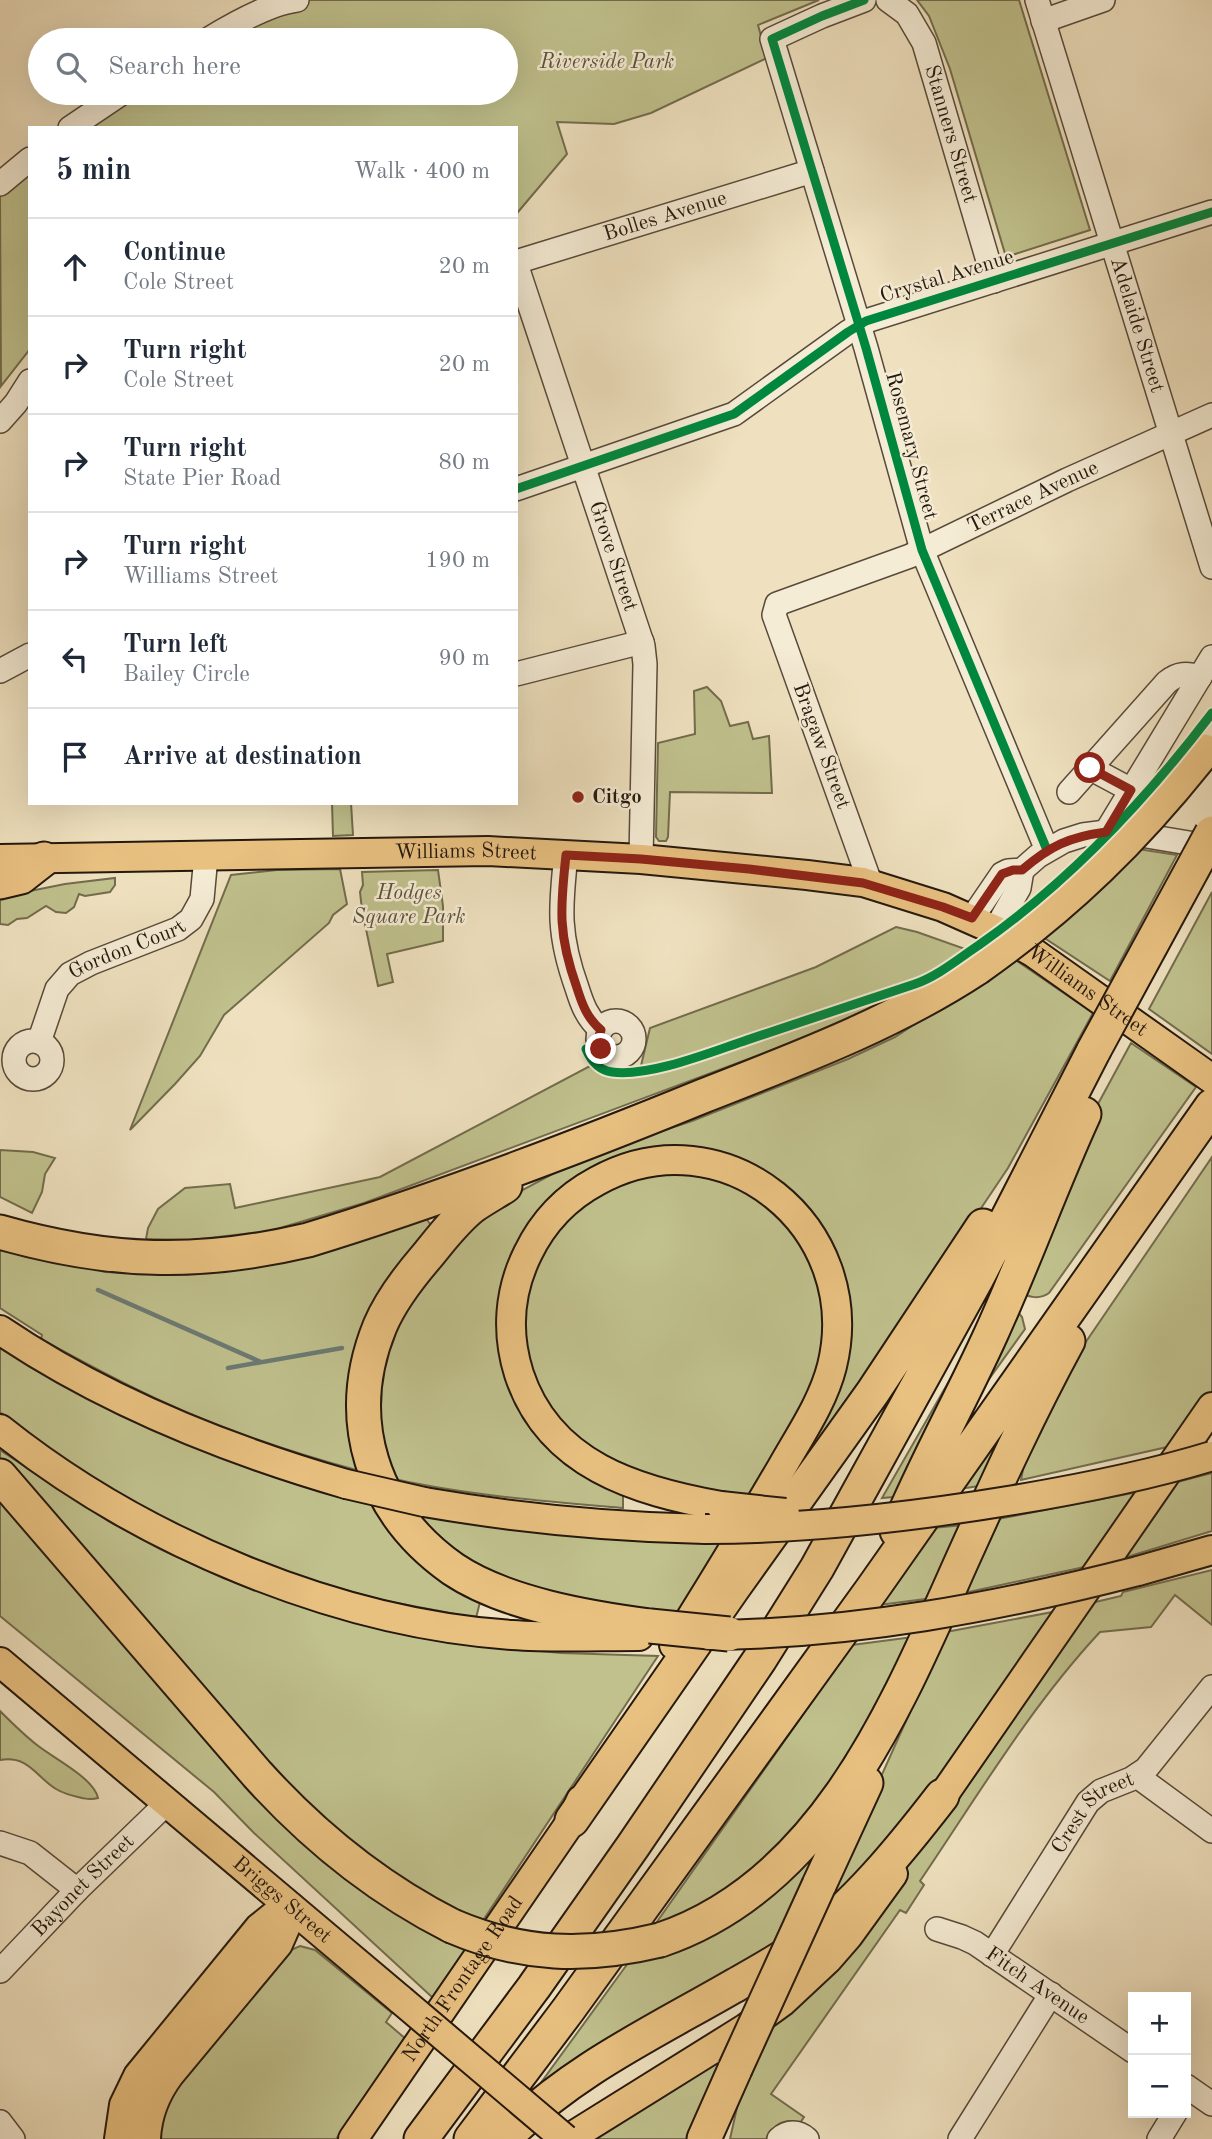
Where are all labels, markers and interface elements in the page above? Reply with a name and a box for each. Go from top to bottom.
search box [28,28,518,105]
icon: search [52,48,90,86]
park label: Riverside Park [539,52,674,73]
text: Search here [108,54,241,80]
street label: Stanners Street [921,63,981,205]
text: 5 min [56,156,131,186]
text: Walk · 400 m [354,160,490,183]
street label: Bolles Avenue [601,187,729,245]
text: Continue [123,240,226,266]
street label: Crystal Avenue [878,247,1016,307]
icon: ahead [56,248,94,286]
text: 20 m [439,255,490,278]
street label: Adelaide Street [1106,255,1168,395]
text: Cole Street [123,271,234,294]
text: Turn right [123,338,246,364]
icon: right [56,346,94,384]
text: 20 m [439,353,490,376]
text: Cole Street [123,369,234,392]
street label: Rosemary Street [881,370,941,522]
text: Turn right [123,436,246,462]
icon: right [56,444,94,482]
text: 80 m [439,451,490,474]
street label: Terrace Avenue [964,457,1101,537]
text: State Pier Road [123,467,281,490]
street label: Grove Street [585,499,641,614]
text: Turn right [123,534,246,560]
icon: right [56,542,94,580]
text: 190 m [425,549,490,572]
text: Williams Street [123,565,278,588]
text: Turn left [123,632,228,658]
icon: left [56,640,94,678]
text: 90 m [439,647,490,670]
text: Bailey Circle [123,663,250,686]
street label: Bragaw Street [788,680,854,812]
icon: arrive [56,738,94,776]
text: Arrive at destination [123,744,362,770]
route start [1074,752,1105,783]
place label: Citgo [592,787,642,808]
marker: Citgo [570,789,586,805]
street label: Williams Street [395,840,537,864]
park label: Hodges Square Park [352,883,466,928]
street label: Gordon Court [65,916,190,983]
street label: Williams Street [1024,941,1152,1040]
route end [585,1033,616,1064]
street label: Crest Street [1048,1768,1137,1857]
street label: Bayonet Street [28,1830,138,1941]
street label: Briggs Street [229,1852,336,1947]
street label: North Frontage Road [399,1892,527,2066]
street label: Fitch Avenue [982,1943,1093,2028]
map controls [1128,1992,1191,2118]
button: + [1128,1992,1191,2055]
button: − [1128,2055,1191,2118]

